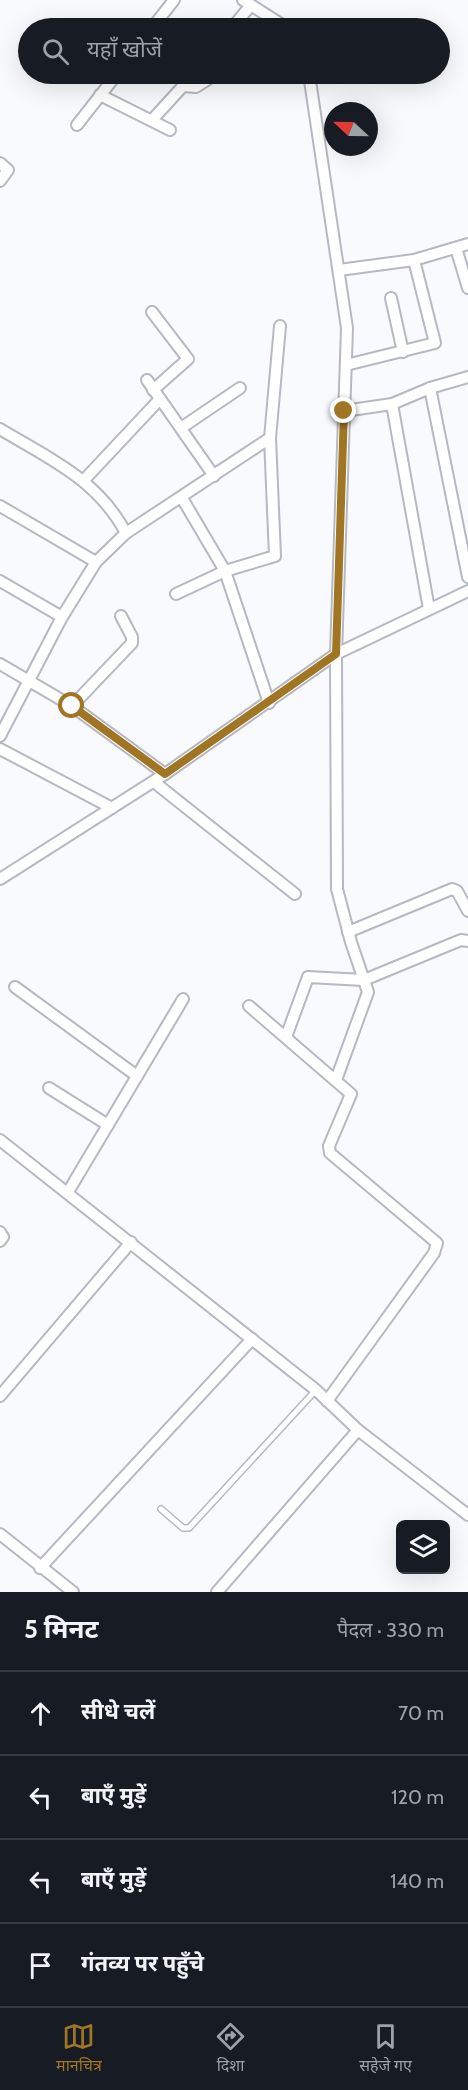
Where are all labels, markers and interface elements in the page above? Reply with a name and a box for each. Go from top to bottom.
search box [18,18,450,84]
icon: search [39,35,72,68]
text: यहाँ खोजें [87,36,162,63]
north arrow [324,102,378,156]
route end [330,397,356,423]
route start [58,692,84,718]
map controls [396,1520,450,1574]
button: layers [396,1520,450,1574]
text: 5 मिनट [24,1613,98,1645]
text: पैदल · 330 m [337,1618,444,1642]
icon: ahead [24,1697,57,1730]
text: सीधे चलें [81,1698,155,1725]
text: 70 m [398,1701,444,1725]
icon: left [24,1781,57,1814]
text: बाएँ मुड़ें [81,1782,146,1809]
text: 120 m [391,1785,444,1809]
icon: left [24,1865,57,1898]
text: बाएँ मुड़ें [81,1866,146,1893]
text: 140 m [390,1869,444,1893]
icon: arrive [24,1949,57,1982]
text: गंतव्य पर पहुँचे [81,1950,204,1977]
tab: मानचित्र [56,2020,102,2078]
tab: दिशा [214,2020,247,2078]
tab: सहेजे गए [359,2020,412,2078]

